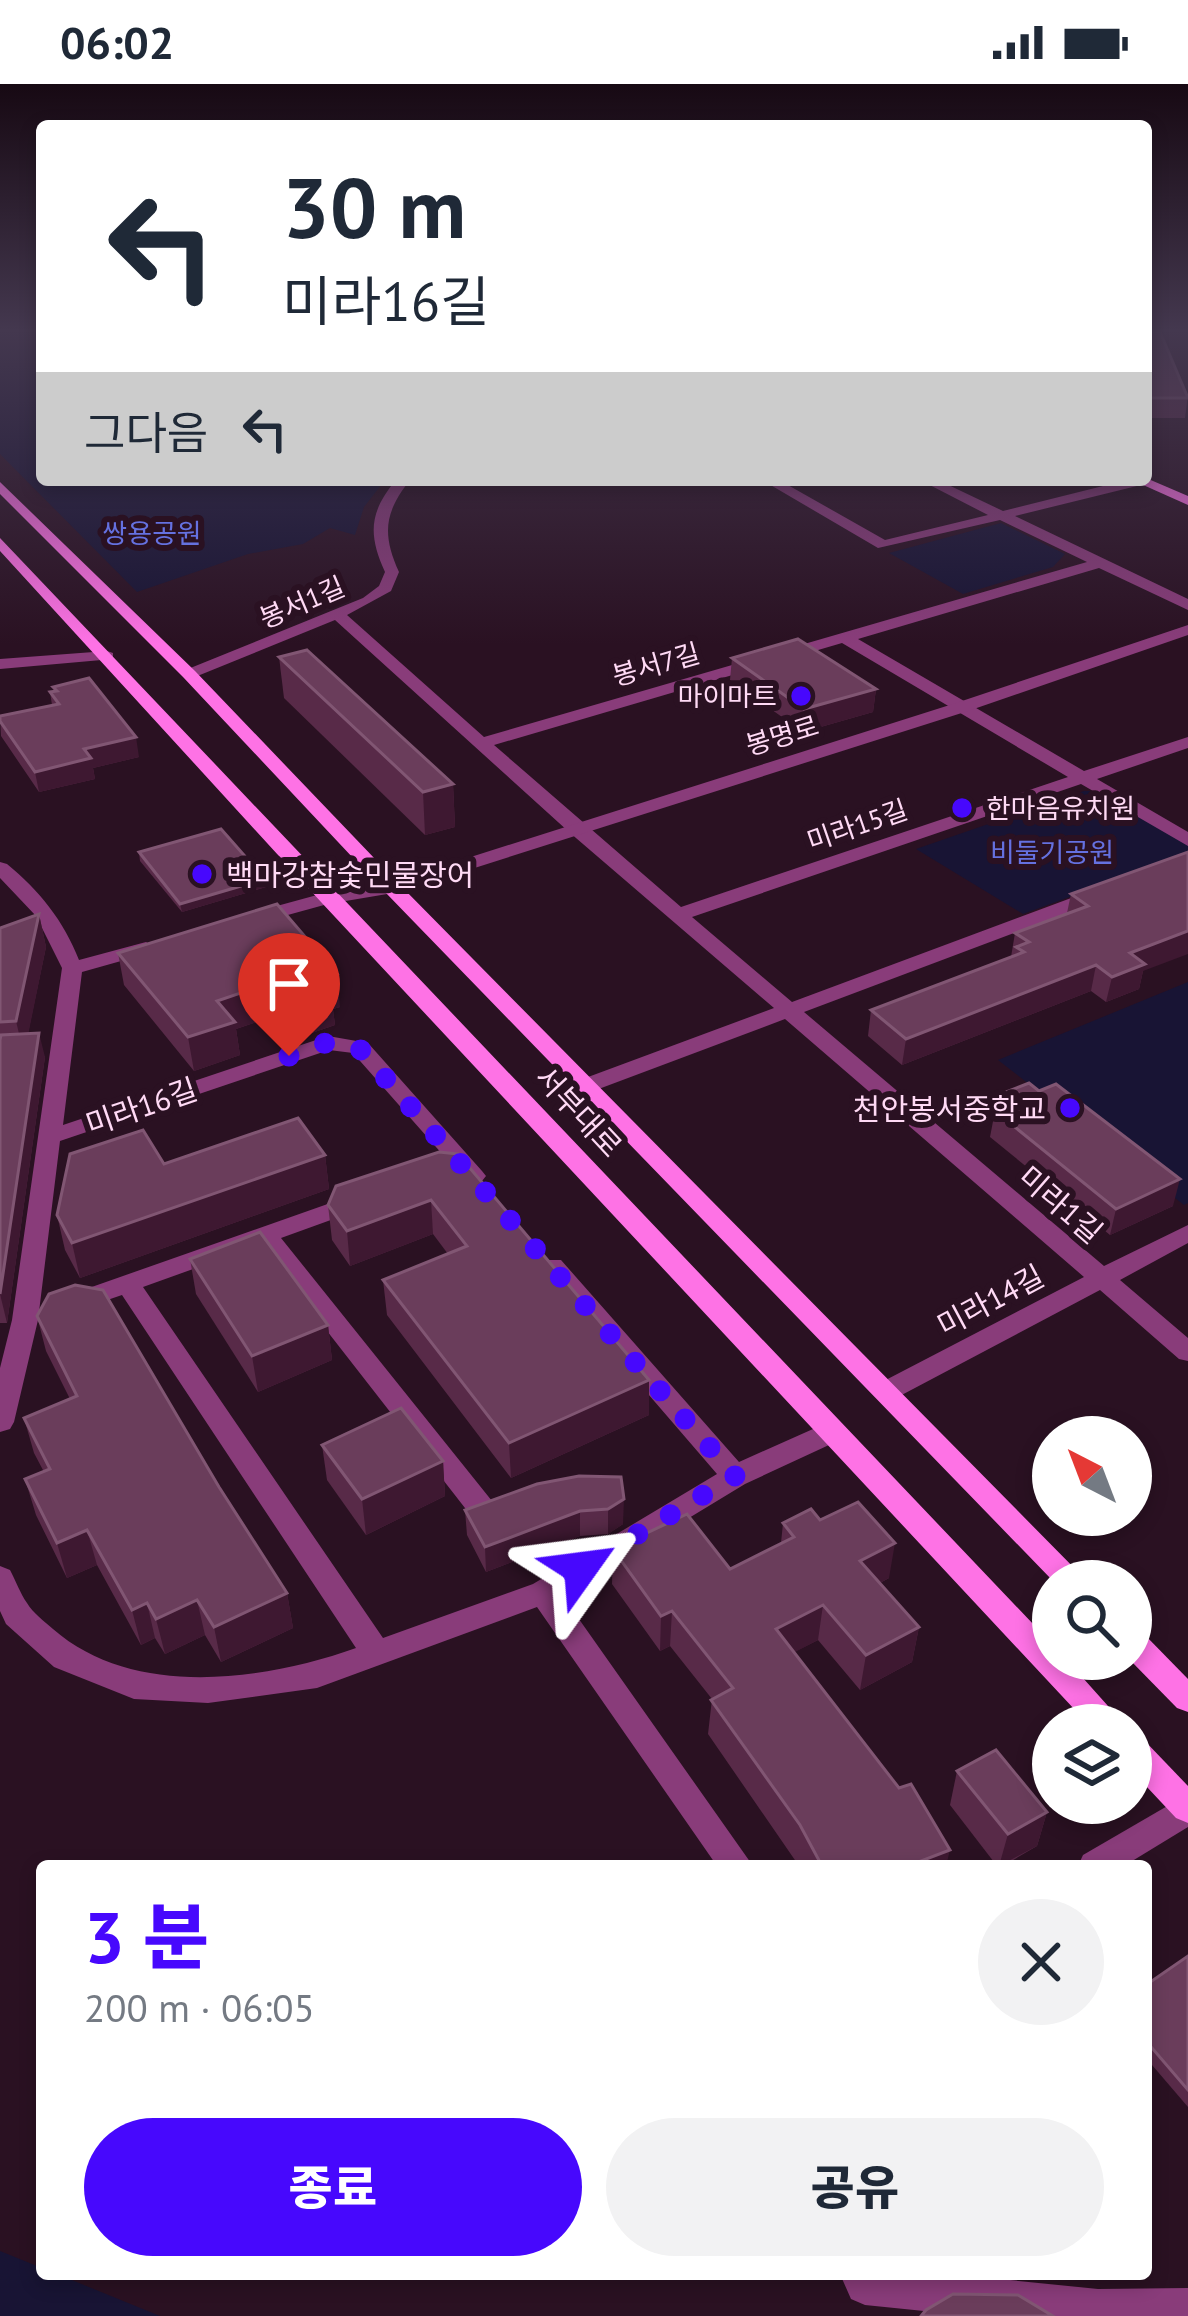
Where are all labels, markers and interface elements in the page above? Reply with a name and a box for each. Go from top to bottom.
text: 06:02 [60,13,174,71]
text: 30 m [282,152,466,261]
icon: left [84,168,240,324]
text: 미라16길 [282,266,490,336]
icon: left [232,396,298,462]
text: 그다음 [84,403,208,461]
park label: 쌍용공원 [102,516,202,550]
street label: 봉서1길 [254,569,350,635]
street label: 봉서7길 [608,635,704,693]
place label: 마이마트 [678,679,777,713]
marker: 마이마트 [788,683,814,709]
street label: 봉명로 [741,708,823,762]
place label: 한마음유치원 [986,791,1135,825]
street label: 미라15길 [802,792,912,858]
marker: 한마음유치원 [949,795,975,821]
park label: 비둘기공원 [990,835,1114,869]
place label: 백마강참숯민물장어 [226,855,474,894]
marker: 백마강참숯민물장어 [189,861,215,887]
pin [238,933,340,1056]
icon: arrive [256,951,322,1017]
street label: 서부대로 [527,1057,631,1165]
street label: 미라16길 [80,1069,202,1143]
place label: 천안봉서중학교 [853,1089,1046,1128]
marker: 천안봉서중학교 [1057,1095,1083,1121]
street label: 미라1길 [1011,1157,1111,1251]
street label: 미라14길 [930,1256,1050,1344]
north arrow [1032,1416,1152,1536]
map controls [1032,1416,1152,1824]
position arrow [518,1505,644,1631]
button: search [1032,1560,1152,1680]
button: layers [1032,1704,1152,1824]
text: 3 분 [84,1890,209,1983]
button: close [978,1899,1104,2025]
text: 200 m · 06:05 [84,1982,315,2033]
button: 종료 [84,2118,582,2256]
button: 공유 [606,2118,1104,2256]

